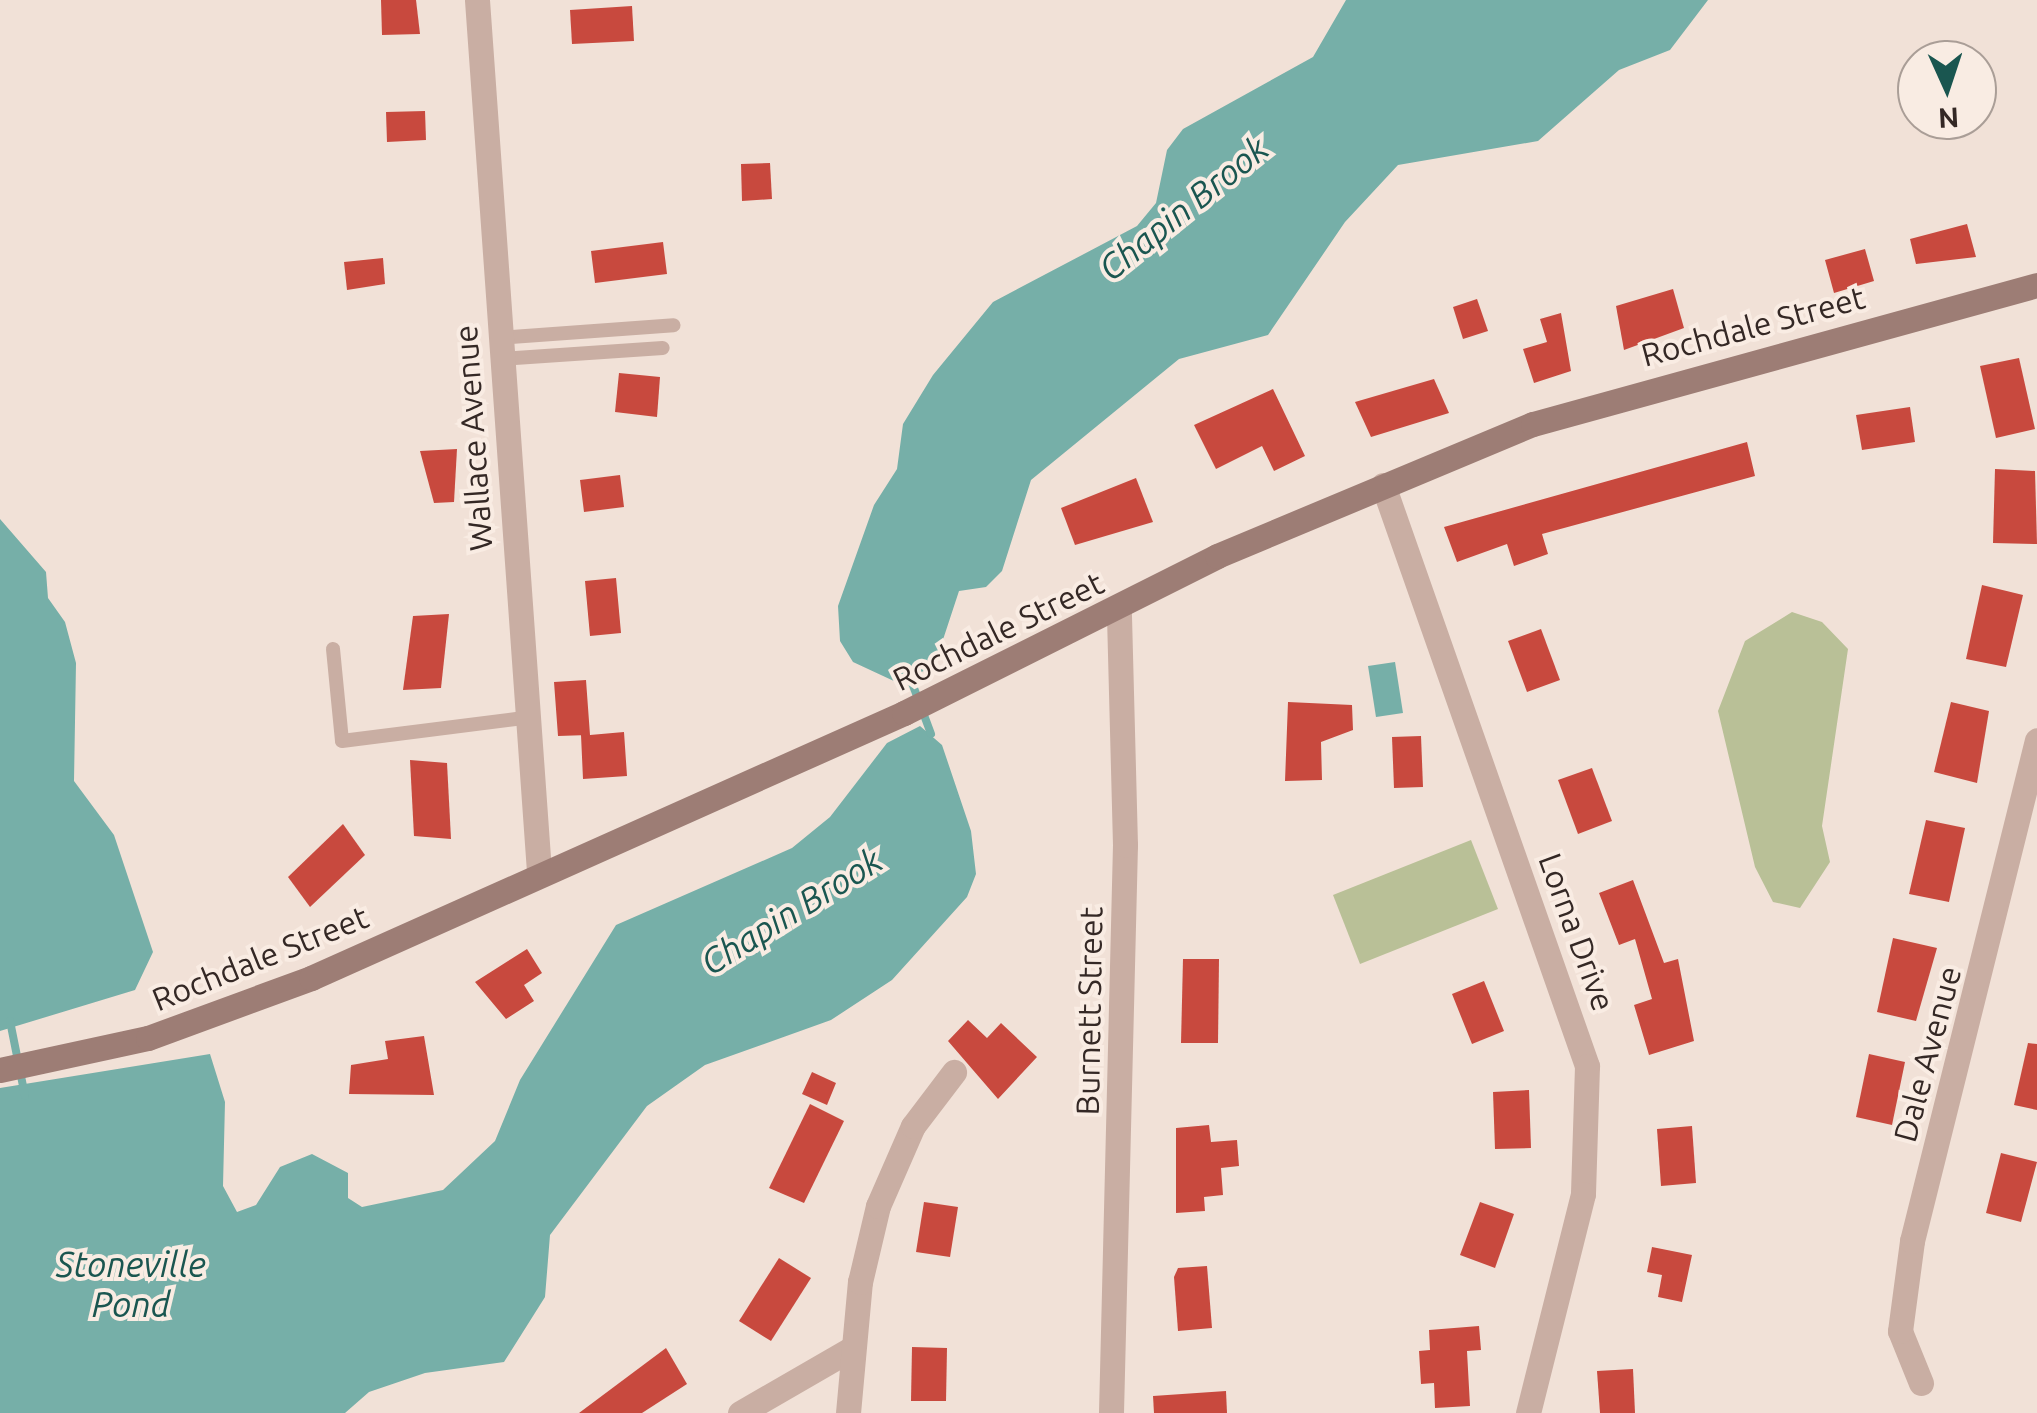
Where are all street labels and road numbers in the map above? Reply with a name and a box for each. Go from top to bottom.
street label: Rochdale Street [1637,278,1869,374]
street label: Wallace Avenue [446,324,500,552]
street label: Rochdale Street [886,563,1110,699]
street label: Lorna Drive [1531,848,1623,1016]
street label: Rochdale Street [146,897,374,1019]
street label: Burnett Street [1068,906,1110,1116]
street label: Dale Avenue [1885,962,1969,1146]

